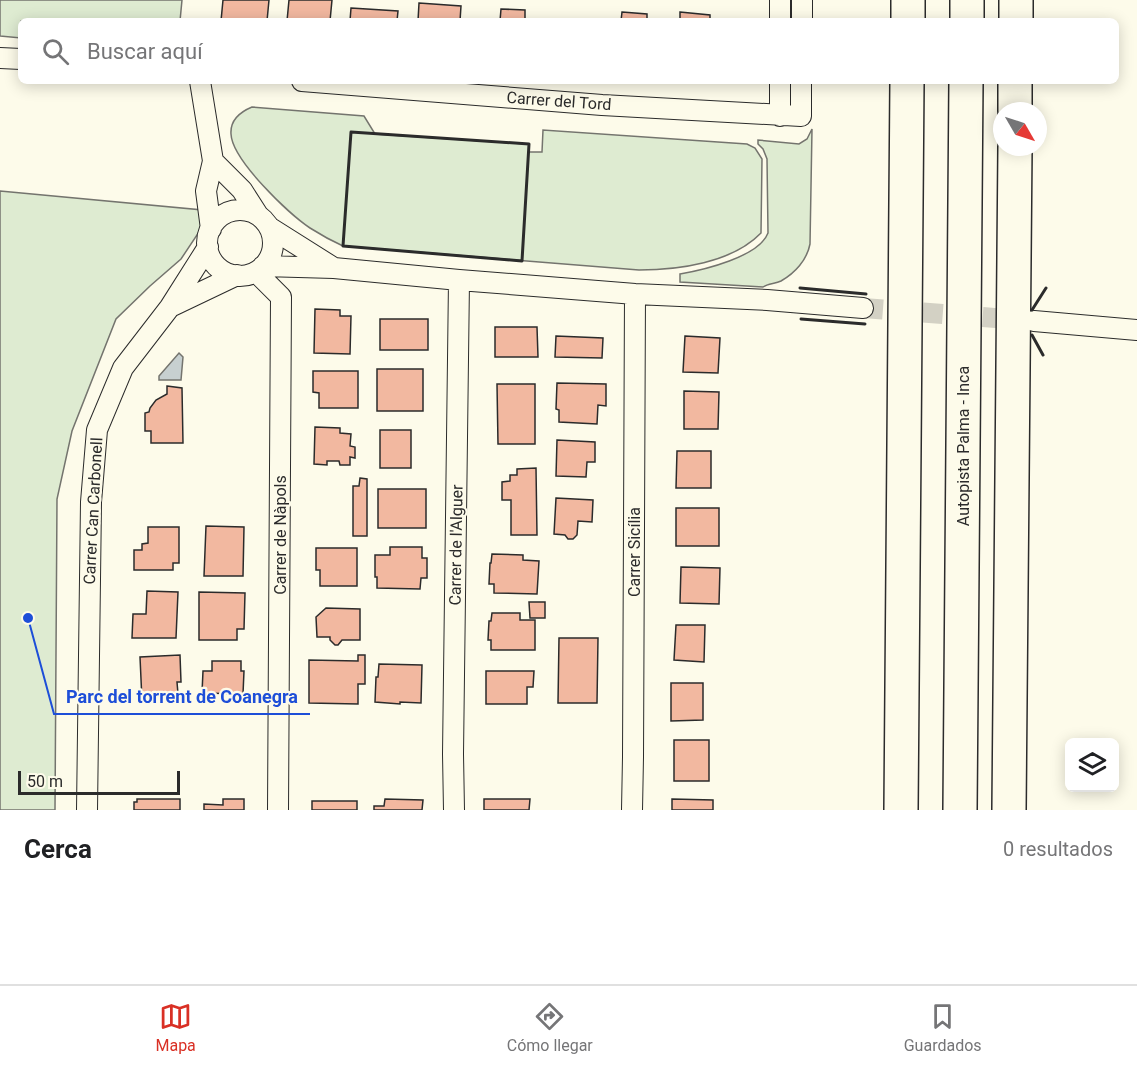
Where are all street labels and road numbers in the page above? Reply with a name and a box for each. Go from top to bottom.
street label: Carrer del Tord [506,88,612,114]
street label: Autopista Palma - Inca [954,366,973,526]
street label: Carrer Can Carbonell [80,437,106,585]
street label: Carrer de Nàpols [271,475,290,595]
street label: Carrer de l'Alguer [445,484,467,606]
street label: Carrer Sicília [625,507,644,597]

